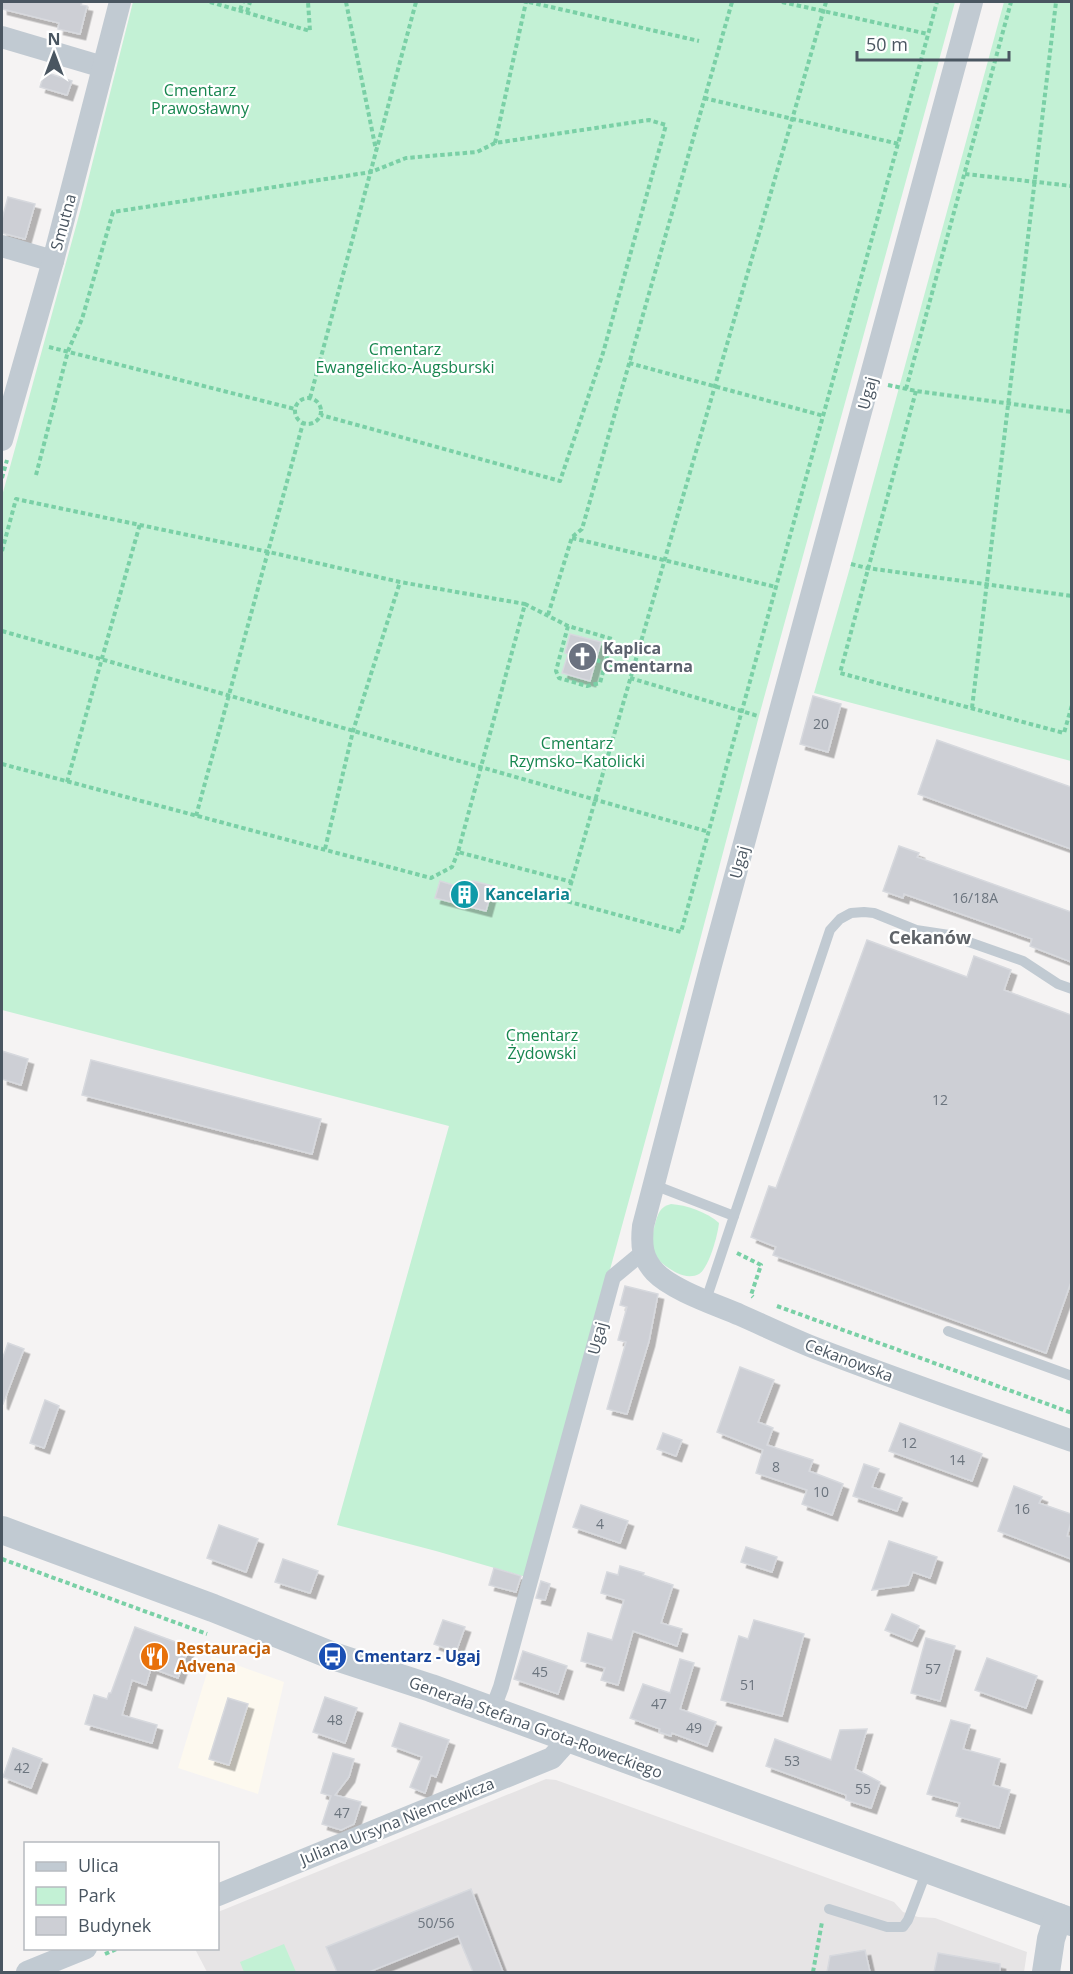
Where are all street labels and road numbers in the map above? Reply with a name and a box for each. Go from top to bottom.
street label: Smutna [45,191,81,253]
street label: Ugaj [852,374,882,412]
street label: Ugaj [724,843,754,881]
street label: Ugaj [582,1319,612,1357]
street label: Cekanowska [802,1333,896,1387]
street label: Generała Stefana Grota-Roweckiego [406,1671,666,1783]
street label: Juliana Ursyna Niemcewicza [295,1772,497,1871]

